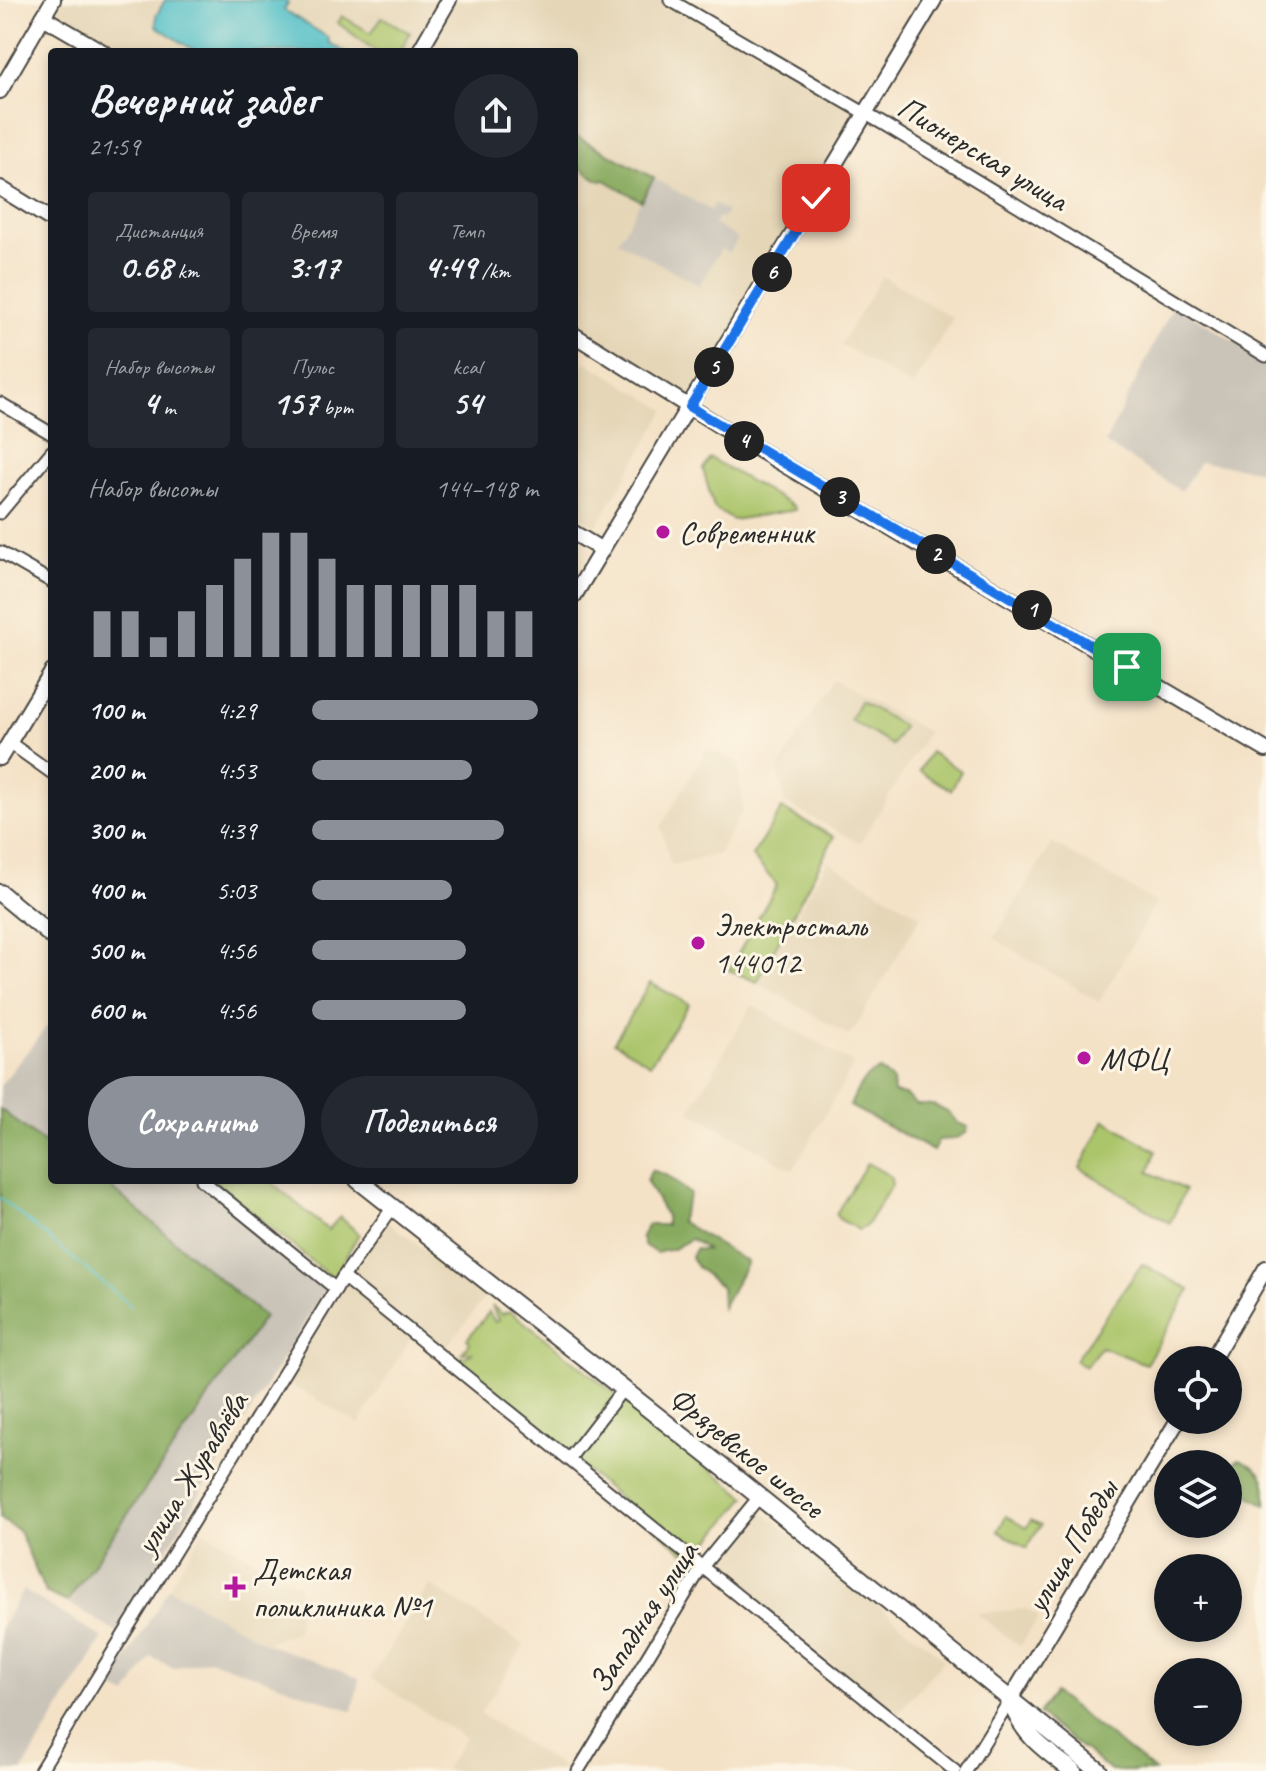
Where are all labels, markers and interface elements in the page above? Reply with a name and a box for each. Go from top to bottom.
text: Вечерний забег [88,72,318,127]
button: share [454,74,538,158]
street label: Пионерская улица [890,87,1077,221]
text: 21:59 [88,130,140,163]
pin [782,164,850,232]
icon: check [794,176,838,220]
text: Дистанция [115,217,203,245]
text: Время [290,217,336,245]
text: Темп [449,217,485,245]
text: 0.68 [119,245,172,288]
text: 3:17 [287,245,339,288]
text: 4:49 [424,245,476,288]
pin: 6 [752,252,792,292]
text: km [172,257,199,285]
text: /km [476,257,510,285]
text: 6 [767,258,777,286]
pin: 5 [694,347,734,387]
text: Набор высоты [104,353,214,381]
text: Пульс [292,353,334,381]
text: kcal [452,353,482,381]
text: 5 [709,353,719,381]
text: 4 [143,381,158,424]
text: 157 [273,381,318,424]
text: 54 [452,381,482,424]
text: m [158,393,175,421]
text: bpm [318,393,353,421]
pin: 4 [724,421,764,461]
text: 4 [739,427,749,455]
text: Набор высоты [88,472,217,505]
text: 144–148 m [435,472,538,505]
pin: 3 [820,477,860,517]
text: 3 [835,483,845,511]
place label: Современник [679,512,816,553]
marker: Современник [654,523,672,541]
pin: 2 [916,534,956,574]
text: 2 [931,540,941,568]
pin: 1 [1012,590,1052,630]
text: 1 [1027,596,1037,624]
pin [1093,633,1161,701]
icon: arrive [1105,645,1149,689]
text: 100 m [88,694,144,727]
text: 4:29 [216,694,256,727]
text: 200 m [88,754,144,787]
text: 4:53 [216,754,256,787]
text: 300 m [88,814,144,847]
text: 4:39 [216,814,256,847]
text: 400 m [88,874,144,907]
text: 5:03 [216,874,256,907]
place label: Электросталь 144012 [714,905,869,983]
text: 500 m [88,934,144,967]
text: 4:56 [216,934,256,967]
marker: Электросталь 144012 [689,934,707,952]
text: 600 m [88,994,145,1027]
text: 4:56 [216,994,256,1027]
place label: МФЦ [1100,1038,1171,1079]
marker: МФЦ [1075,1049,1093,1067]
button: Сохранить [88,1076,305,1168]
button: Поделиться [321,1076,538,1168]
map controls [1154,1346,1242,1746]
button: locate [1154,1346,1242,1434]
street label: Фрязевское шоссе [661,1377,835,1529]
street label: улица Журавлёва [124,1383,259,1564]
button: layers [1154,1450,1242,1538]
street label: улица Победы [1015,1471,1128,1622]
street label: Западная улица [579,1532,709,1701]
place label: Детская поликлиника №1 [253,1549,434,1627]
button: + [1154,1554,1242,1642]
marker: Детская поликлиника №1 [224,1576,246,1598]
button: − [1154,1658,1242,1746]

